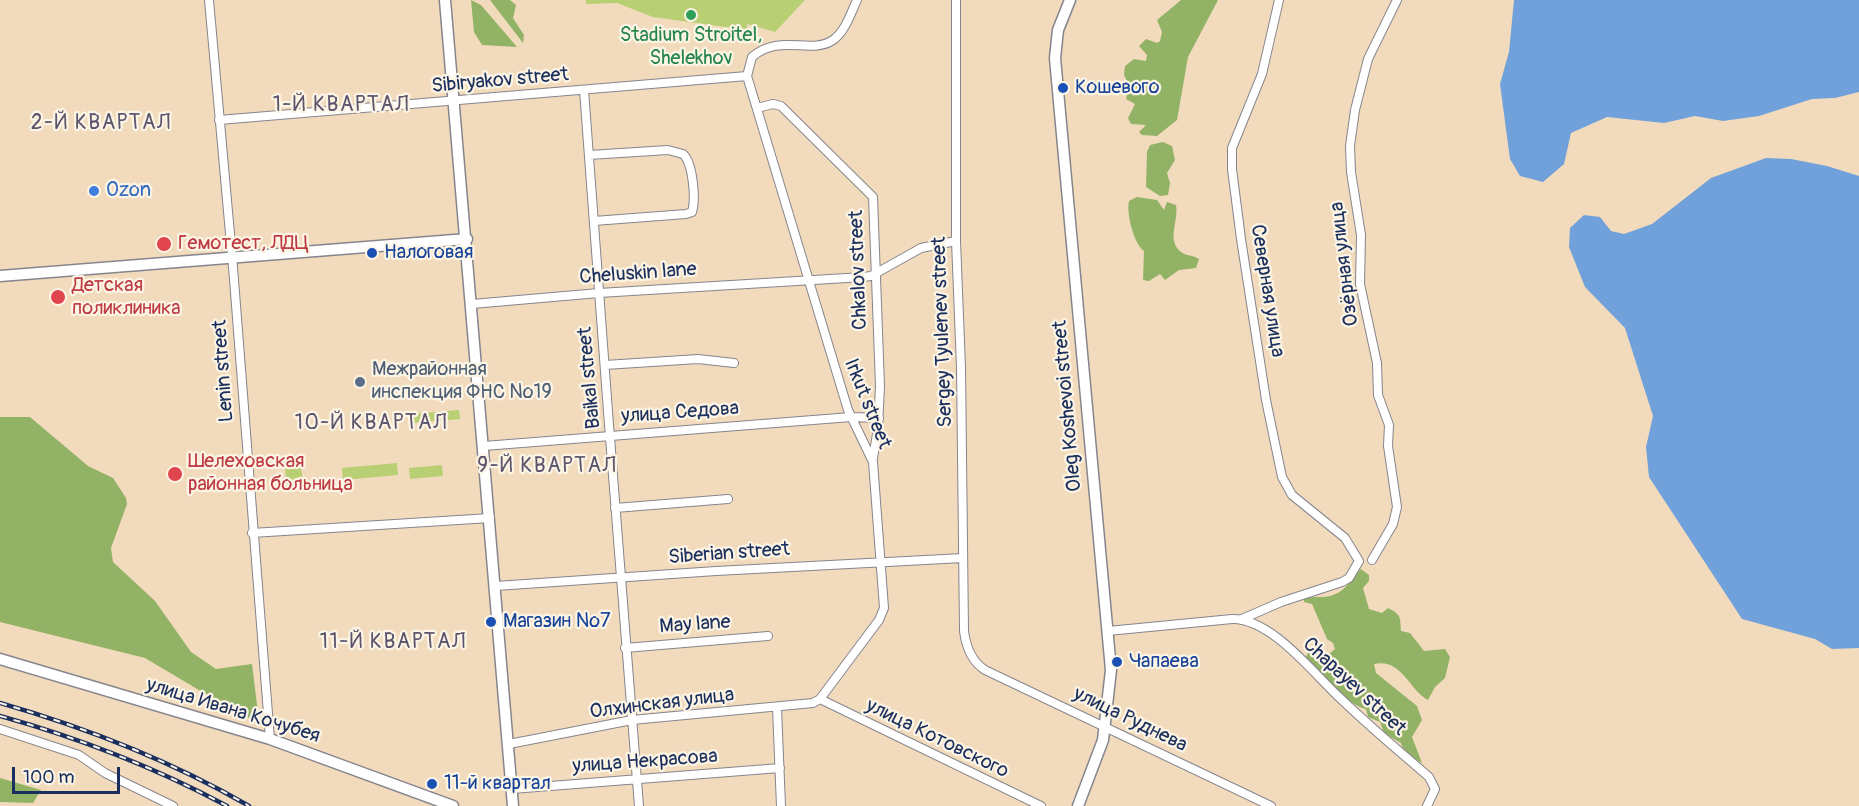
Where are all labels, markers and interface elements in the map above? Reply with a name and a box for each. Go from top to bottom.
marker: Stadium Stroitel, Shelekhov [684,8,698,22]
place label: Stadium Stroitel, Shelekhov [620,24,762,71]
street label: Sibiryakov street [430,63,570,99]
place label: Кошевого [1075,76,1159,100]
marker: Кошевого [1056,81,1070,95]
district label: 1-Й КВАРТАЛ [273,93,409,119]
district label: 2-Й КВАРТАЛ [31,111,171,137]
place label: Ozon [106,179,151,203]
marker: Ozon [87,184,101,198]
street label: Озёрная улица [1325,200,1365,328]
street label: Chkalov street [845,210,873,330]
street label: Северная улица [1245,223,1289,359]
place label: Гемотест, ЛДЦ [178,232,309,256]
marker: Гемотест, ЛДЦ [155,235,173,253]
street label: Sergey Tyulenev street [928,236,958,428]
place label: Налоговая [384,241,473,265]
marker: Налоговая [365,246,379,260]
street label: Cheluskin lane [579,258,697,290]
place label: Детская поликлиника [72,274,181,321]
marker: Детская поликлиника [49,288,67,306]
street label: Lenin street [208,319,240,423]
street label: Oleg Koshevoi street [1049,319,1087,493]
street label: Baikal street [574,326,606,430]
street label: Irkut street [838,355,896,453]
place label: Межрайонная инспекция ФНС №19 [372,358,552,405]
marker: Межрайонная инспекция ФНС №19 [353,375,367,389]
street label: улица Седова [620,397,740,429]
district label: 10-Й КВАРТАЛ [295,411,447,437]
place label: Шелеховская районная больница [188,450,353,497]
district label: 9-Й КВАРТАЛ [477,454,617,480]
marker: Шелеховская районная больница [166,465,184,483]
street label: Siberian street [668,538,790,570]
place label: Магазин №7 [503,610,611,634]
street label: May lane [659,611,731,639]
marker: Магазин №7 [484,615,498,629]
district label: 11-Й КВАРТАЛ [320,630,466,656]
street label: Chapayev street [1297,633,1411,741]
place label: Чапаева [1129,650,1199,674]
marker: Чапаева [1110,655,1124,669]
street label: улица Ивана Кочубея [143,673,323,749]
street label: улица Руднева [1069,682,1191,758]
street label: Олхинская улица [588,683,736,725]
street label: улица Котовского [862,694,1012,784]
street label: улица Некрасова [571,745,719,779]
scale bar [15,755,123,793]
text: 100 m [23,766,75,789]
place label: 11-й квартал [444,772,551,796]
marker: 11-й квартал [425,777,439,791]

